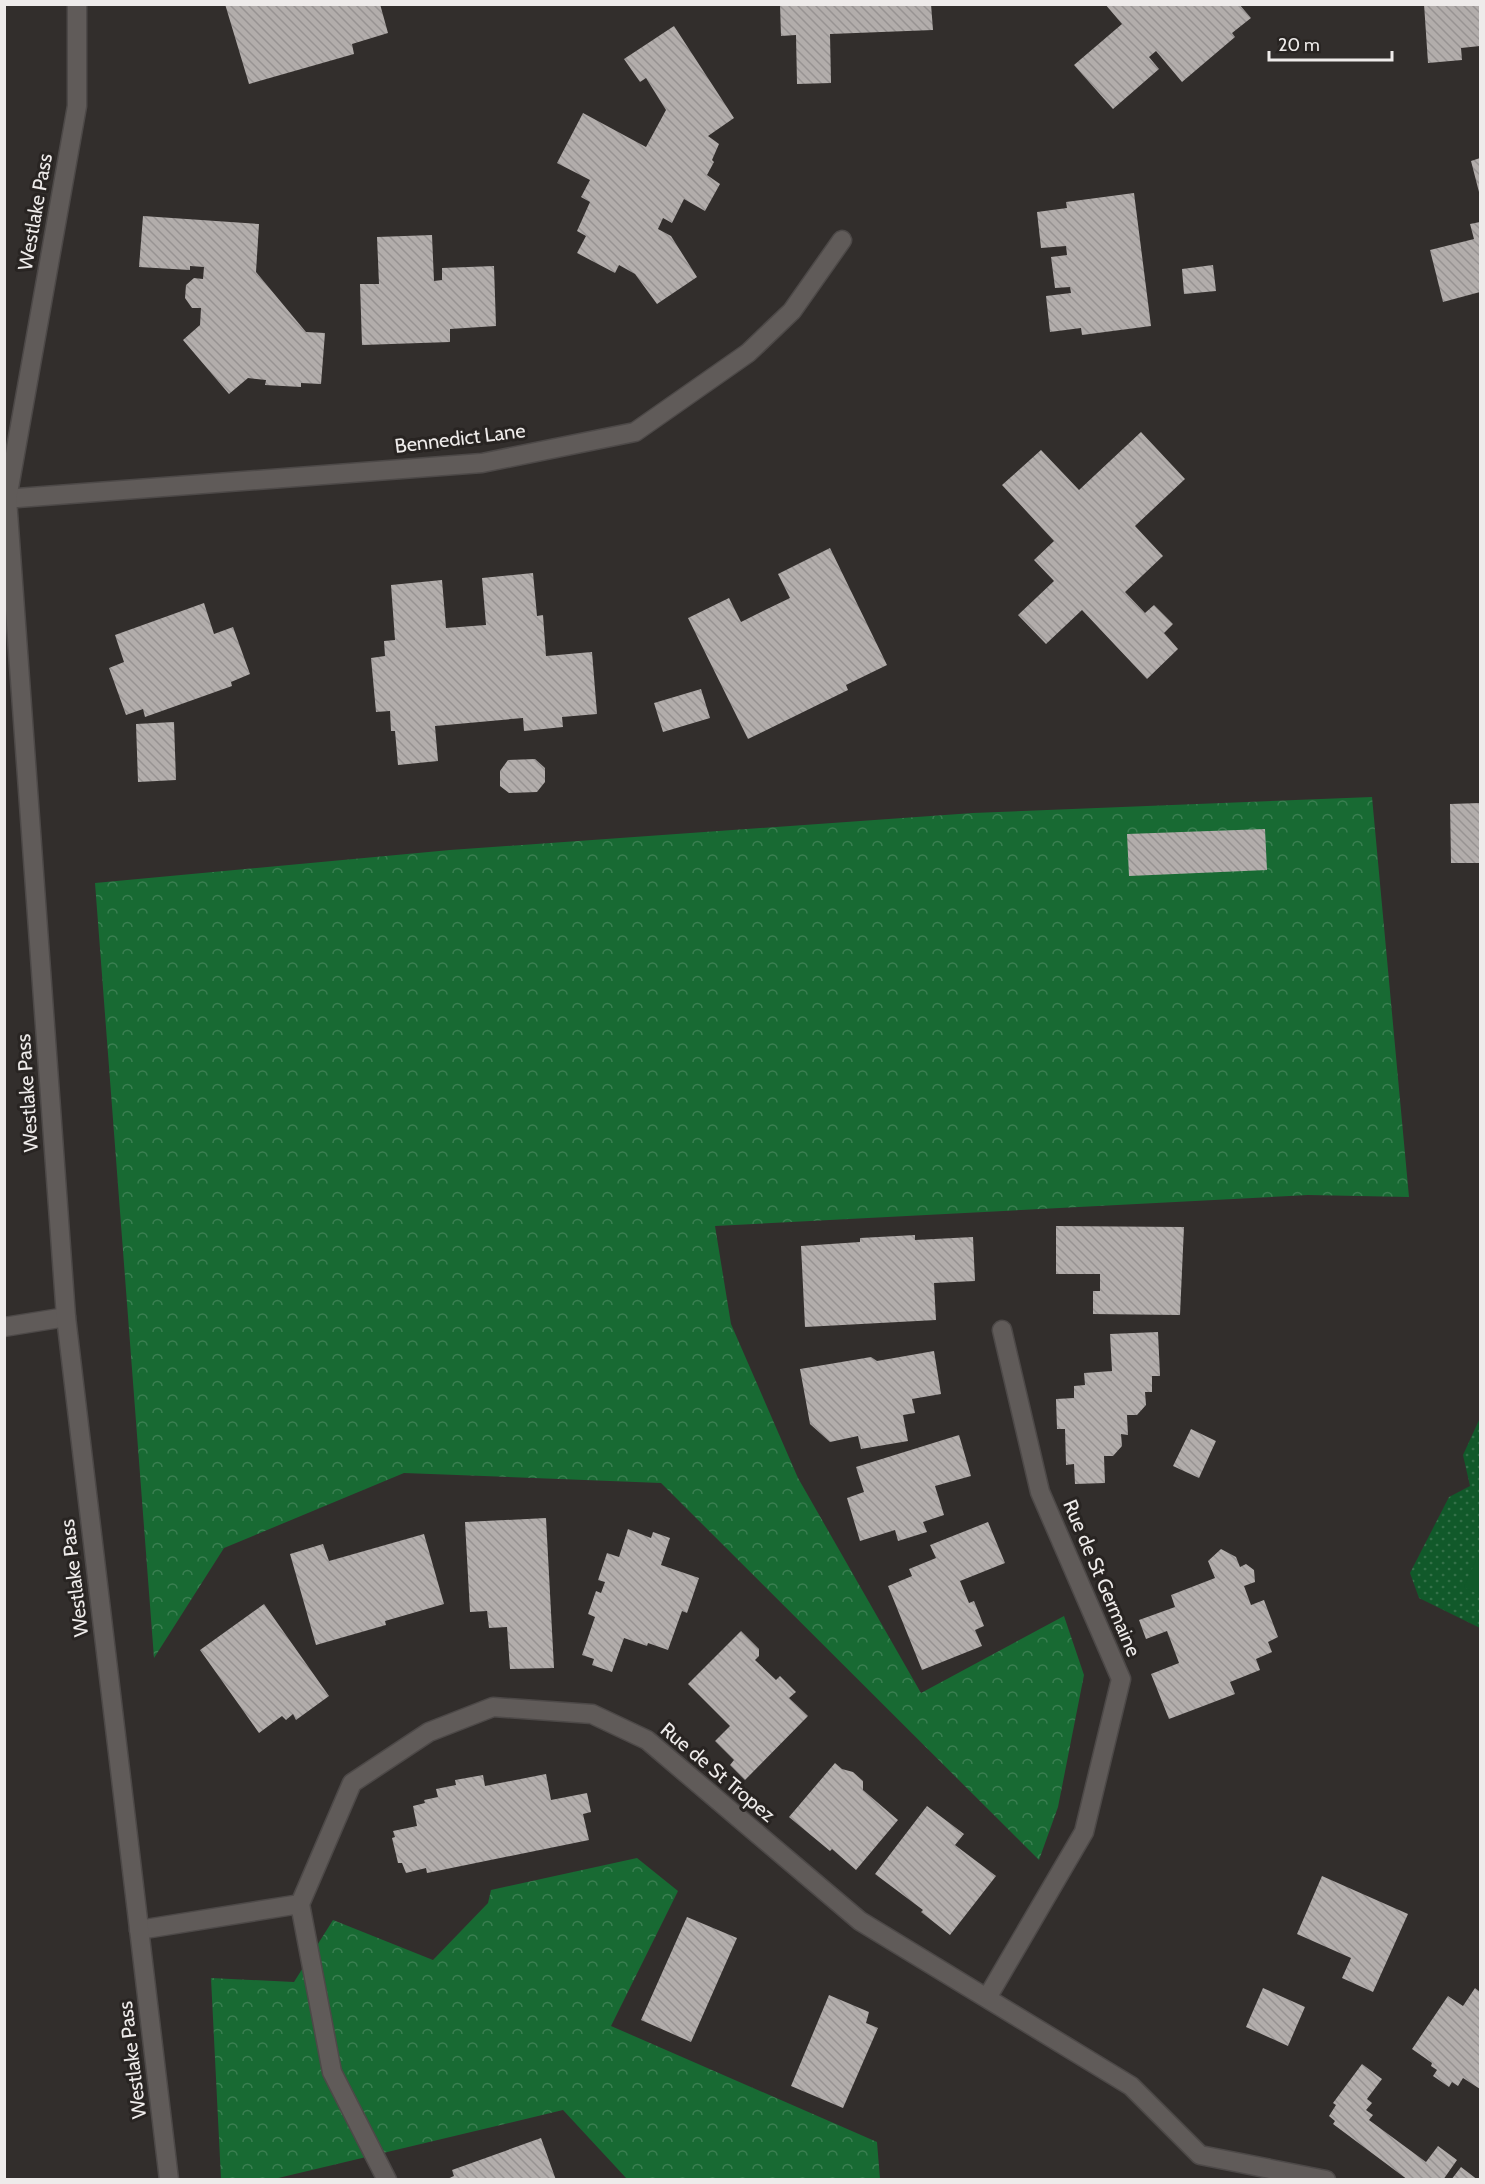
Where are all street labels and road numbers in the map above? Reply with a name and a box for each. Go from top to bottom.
street label: Westlake Pass [13,152,57,272]
street label: Bennedict Lane [393,418,527,458]
street label: Westlake Pass [11,1033,43,1153]
street label: Rue de St Germaine [1058,1496,1146,1660]
street label: Westlake Pass [55,1518,93,1638]
street label: Rue de St Tropez [656,1717,780,1827]
street label: Westlake Pass [113,2000,151,2120]

